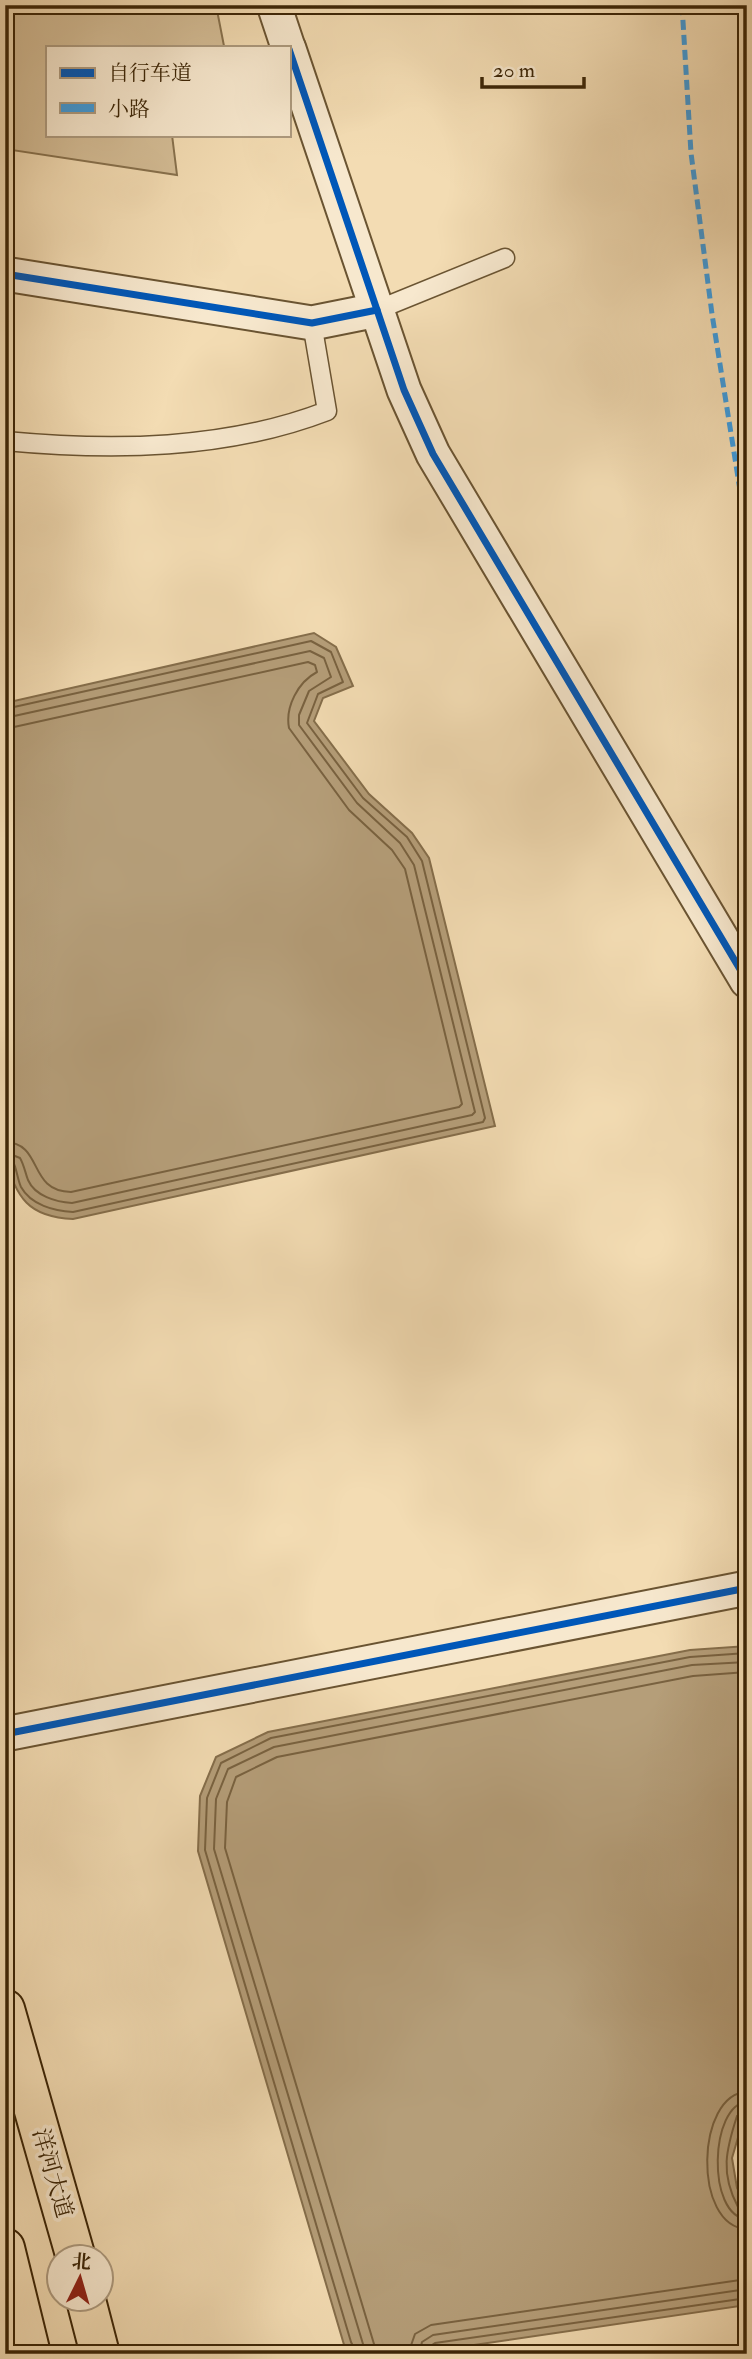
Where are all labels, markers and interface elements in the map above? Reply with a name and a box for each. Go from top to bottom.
legend [46,46,290,136]
scale bar [482,46,584,90]
text: 20 m [493,57,535,84]
text: 自行车道 [108,60,192,87]
text: 小路 [108,96,150,123]
street label: 洋河大道 [26,2125,79,2221]
north arrow [46,2244,116,2314]
text: 北 [71,2249,92,2275]

